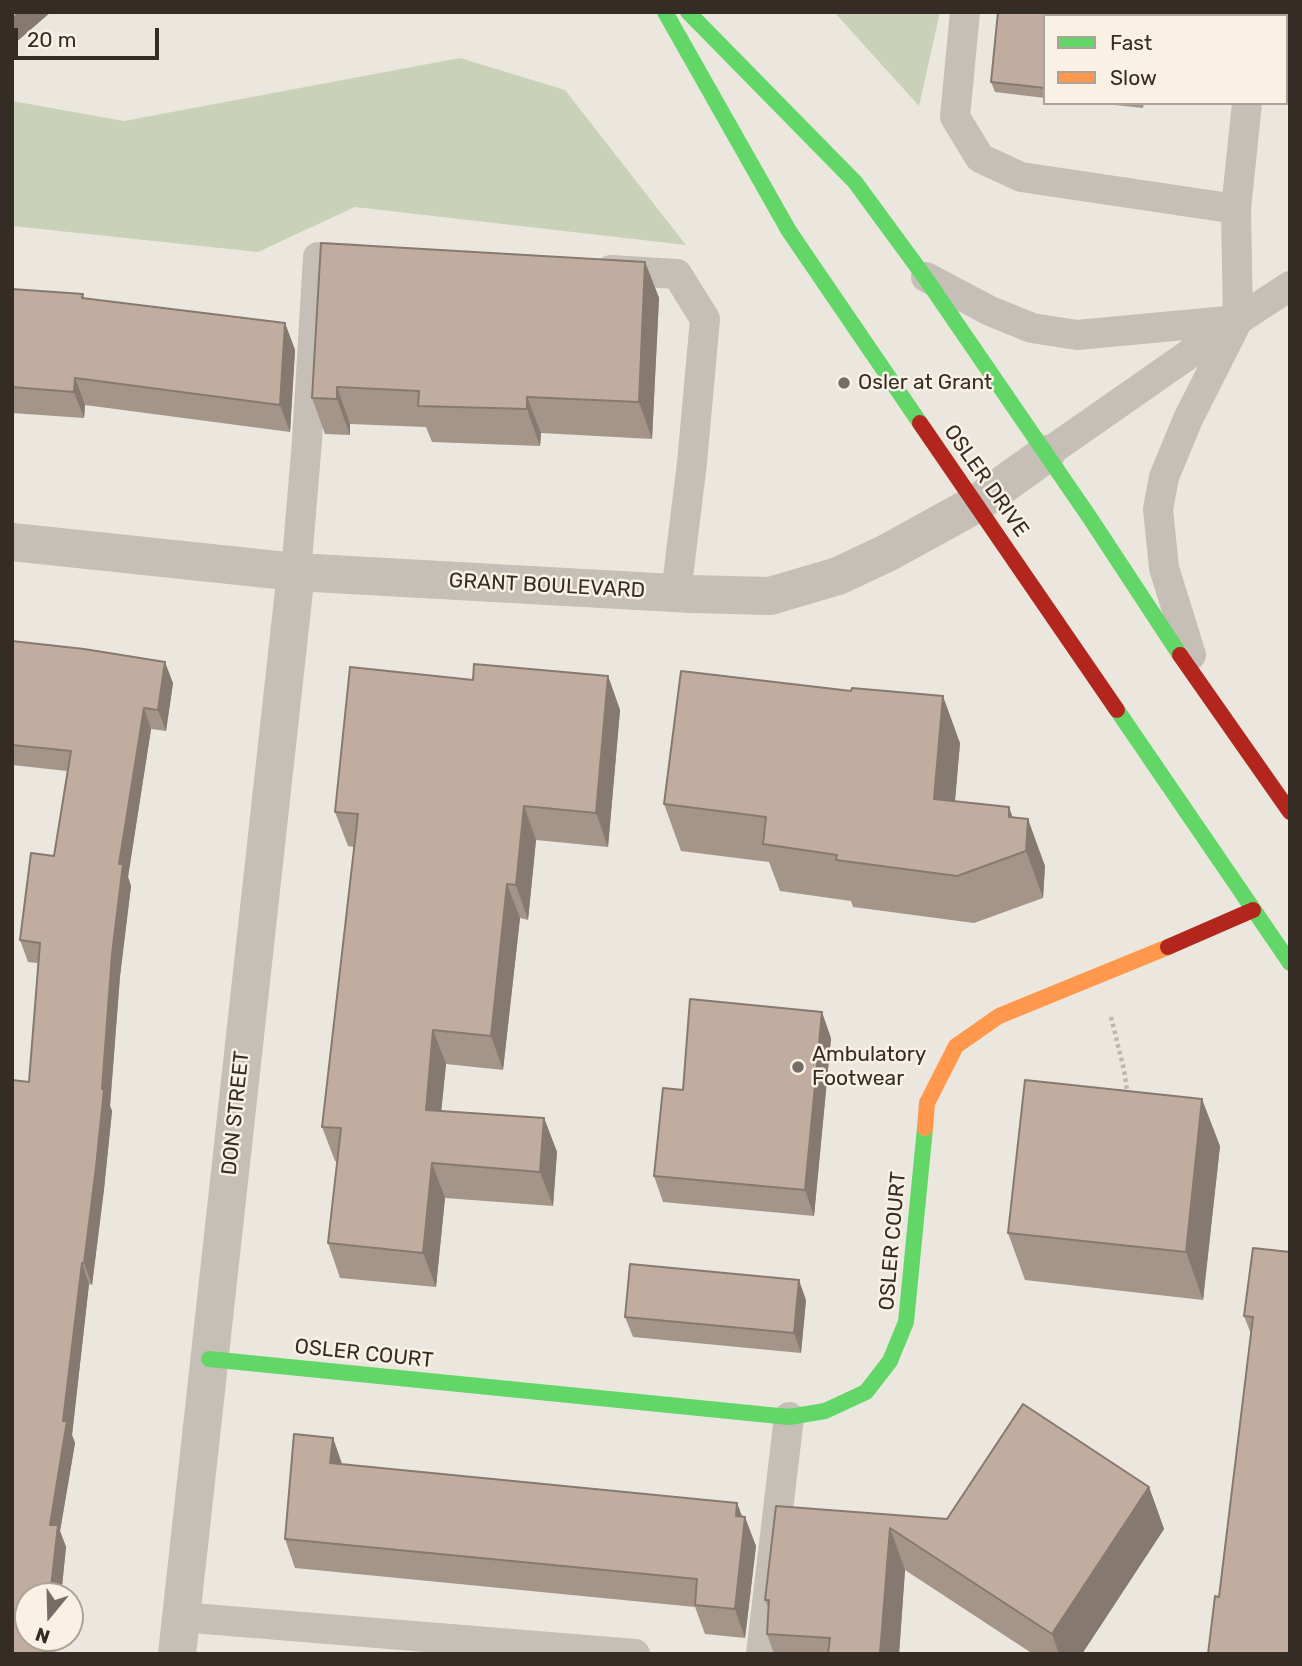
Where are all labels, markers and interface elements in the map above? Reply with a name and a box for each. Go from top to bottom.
scale bar [18,14,163,58]
legend [1043,14,1288,105]
text: 20 m [27,27,76,52]
text: Fast [1110,30,1152,55]
text: Slow [1110,65,1157,90]
place label: Osler at Grant [858,370,992,396]
marker: Osler at Grant [836,375,852,391]
street label: OSLER DRIVE [938,420,1034,542]
street label: GRANT BOULEVARD [448,568,646,604]
place label: Ambulatory Footwear [812,1042,926,1092]
street label: DON STREET [217,1050,255,1176]
marker: Ambulatory Footwear [790,1059,806,1075]
street label: OSLER COURT [874,1170,912,1312]
street label: OSLER COURT [293,1334,435,1374]
north arrow [14,1582,84,1652]
text: N [32,1622,53,1649]

